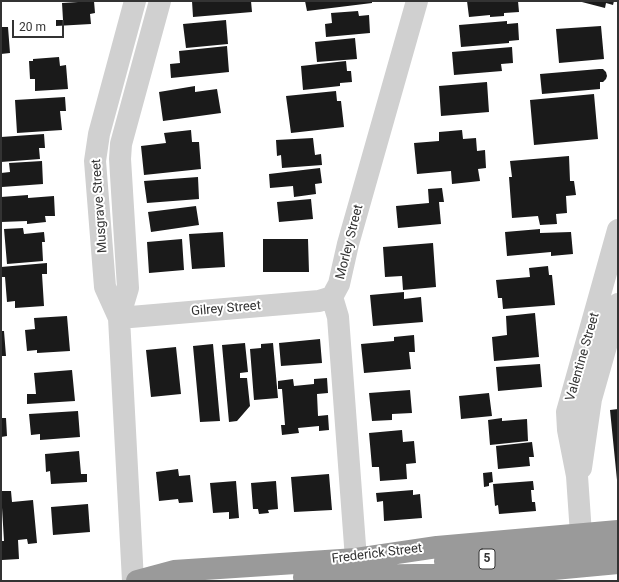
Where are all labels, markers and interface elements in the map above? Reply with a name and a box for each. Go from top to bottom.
scale bar [14,12,66,38]
text: 20 m [19,20,46,34]
street label: Musgrave Street [89,158,111,254]
street label: Morley Street [333,203,367,281]
street label: Gilrey Street [190,298,262,320]
street label: Valentine Street [563,311,603,403]
street label: Frederick Street [331,541,423,567]
road number: 5 [479,549,495,569]

